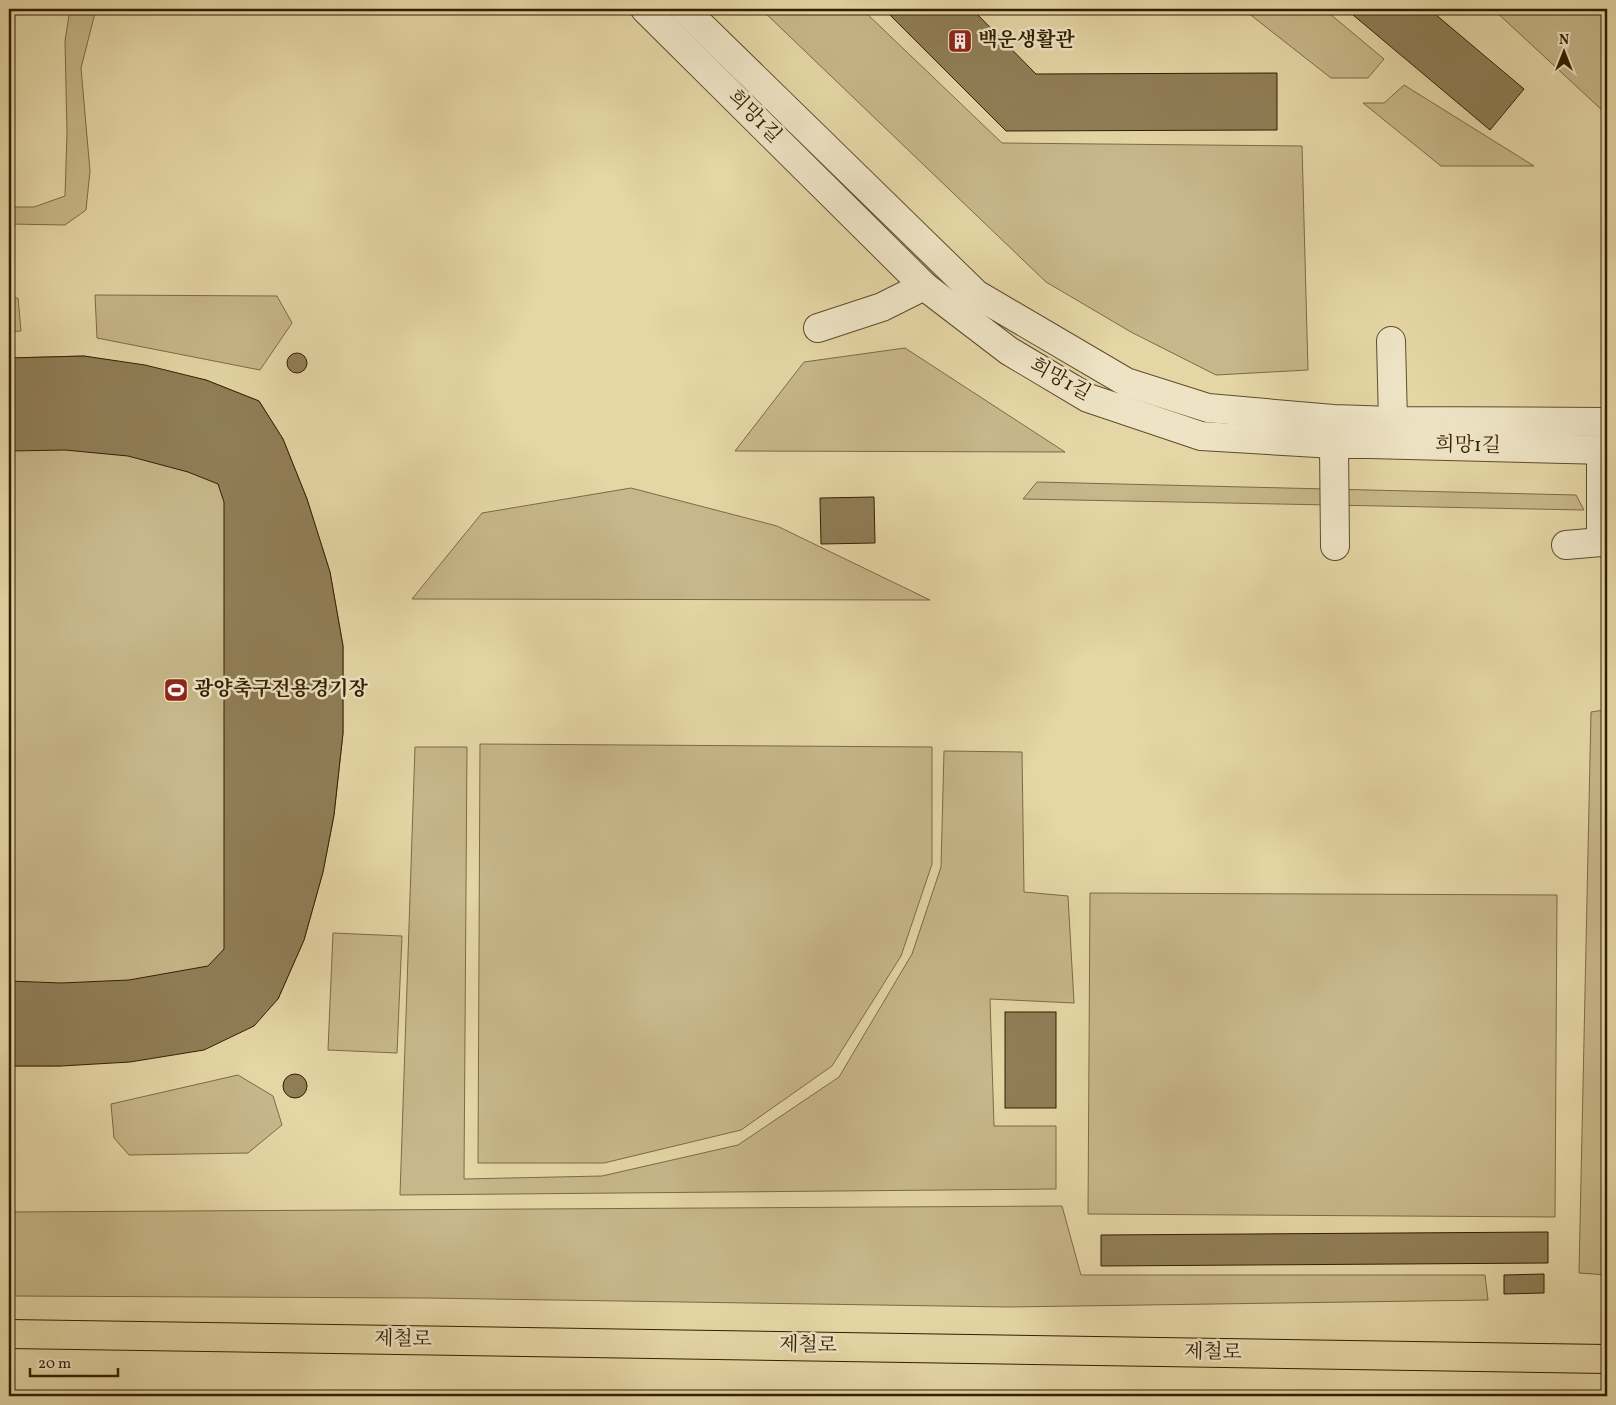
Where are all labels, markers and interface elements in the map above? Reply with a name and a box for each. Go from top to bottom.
place label: 백운생활관 [978,27,1075,55]
building icon: 백운생활관 [947,28,973,54]
north arrow [1538,28,1588,78]
text: N [1559,31,1569,50]
street label: 희망1길 [721,84,787,150]
street label: 희망1길 [1024,352,1096,408]
street label: 희망1길 [1435,431,1501,461]
place label: 광양축구전용경기장 [194,676,369,704]
sports icon: 광양축구전용경기장 [163,677,189,703]
street label: 제철로 [374,1325,432,1355]
street label: 제철로 [779,1331,837,1361]
street label: 제철로 [1184,1338,1242,1368]
scale bar [30,1345,118,1377]
text: 20 m [38,1354,71,1375]

